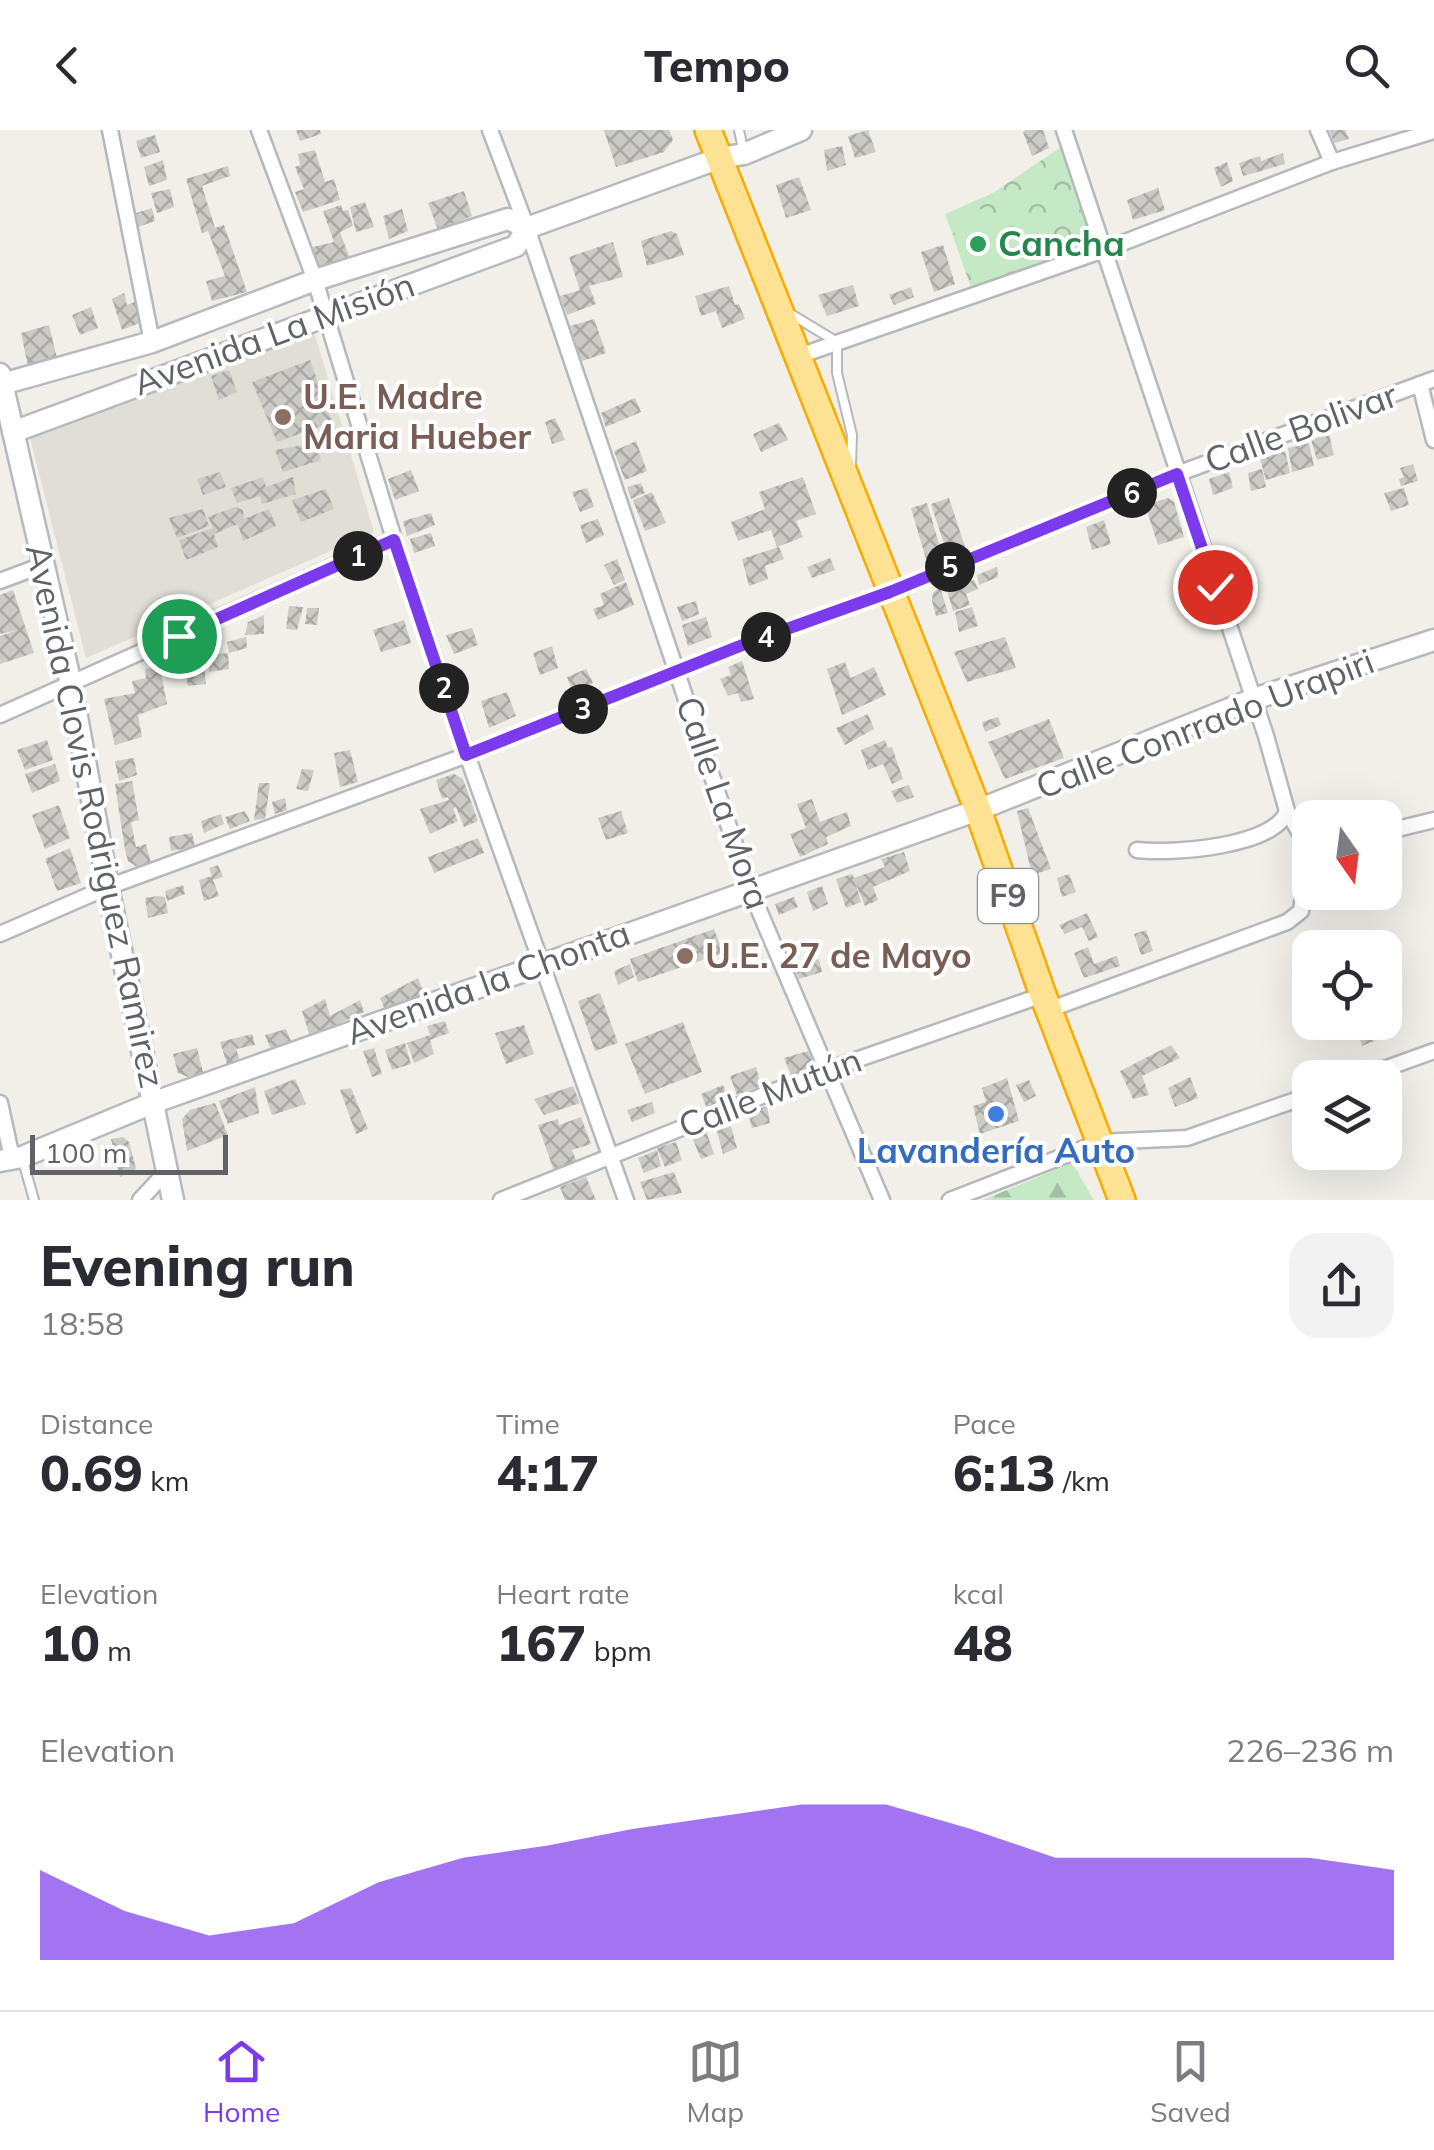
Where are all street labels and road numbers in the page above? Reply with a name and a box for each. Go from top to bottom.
street label: Avenida La Misión [127,262,420,404]
street label: Calle Bolivar [1198,372,1403,482]
street label: Avenida Clovis Rodriguez Ramirez [17,540,175,1092]
street label: Calle Conrrado Urapiri [1030,638,1380,808]
street label: Calle La Mora [667,691,781,915]
road number: F9 [978,869,1038,923]
street label: Avenida la Chonta [340,910,636,1054]
street label: Calle Mutún [672,1037,867,1147]

